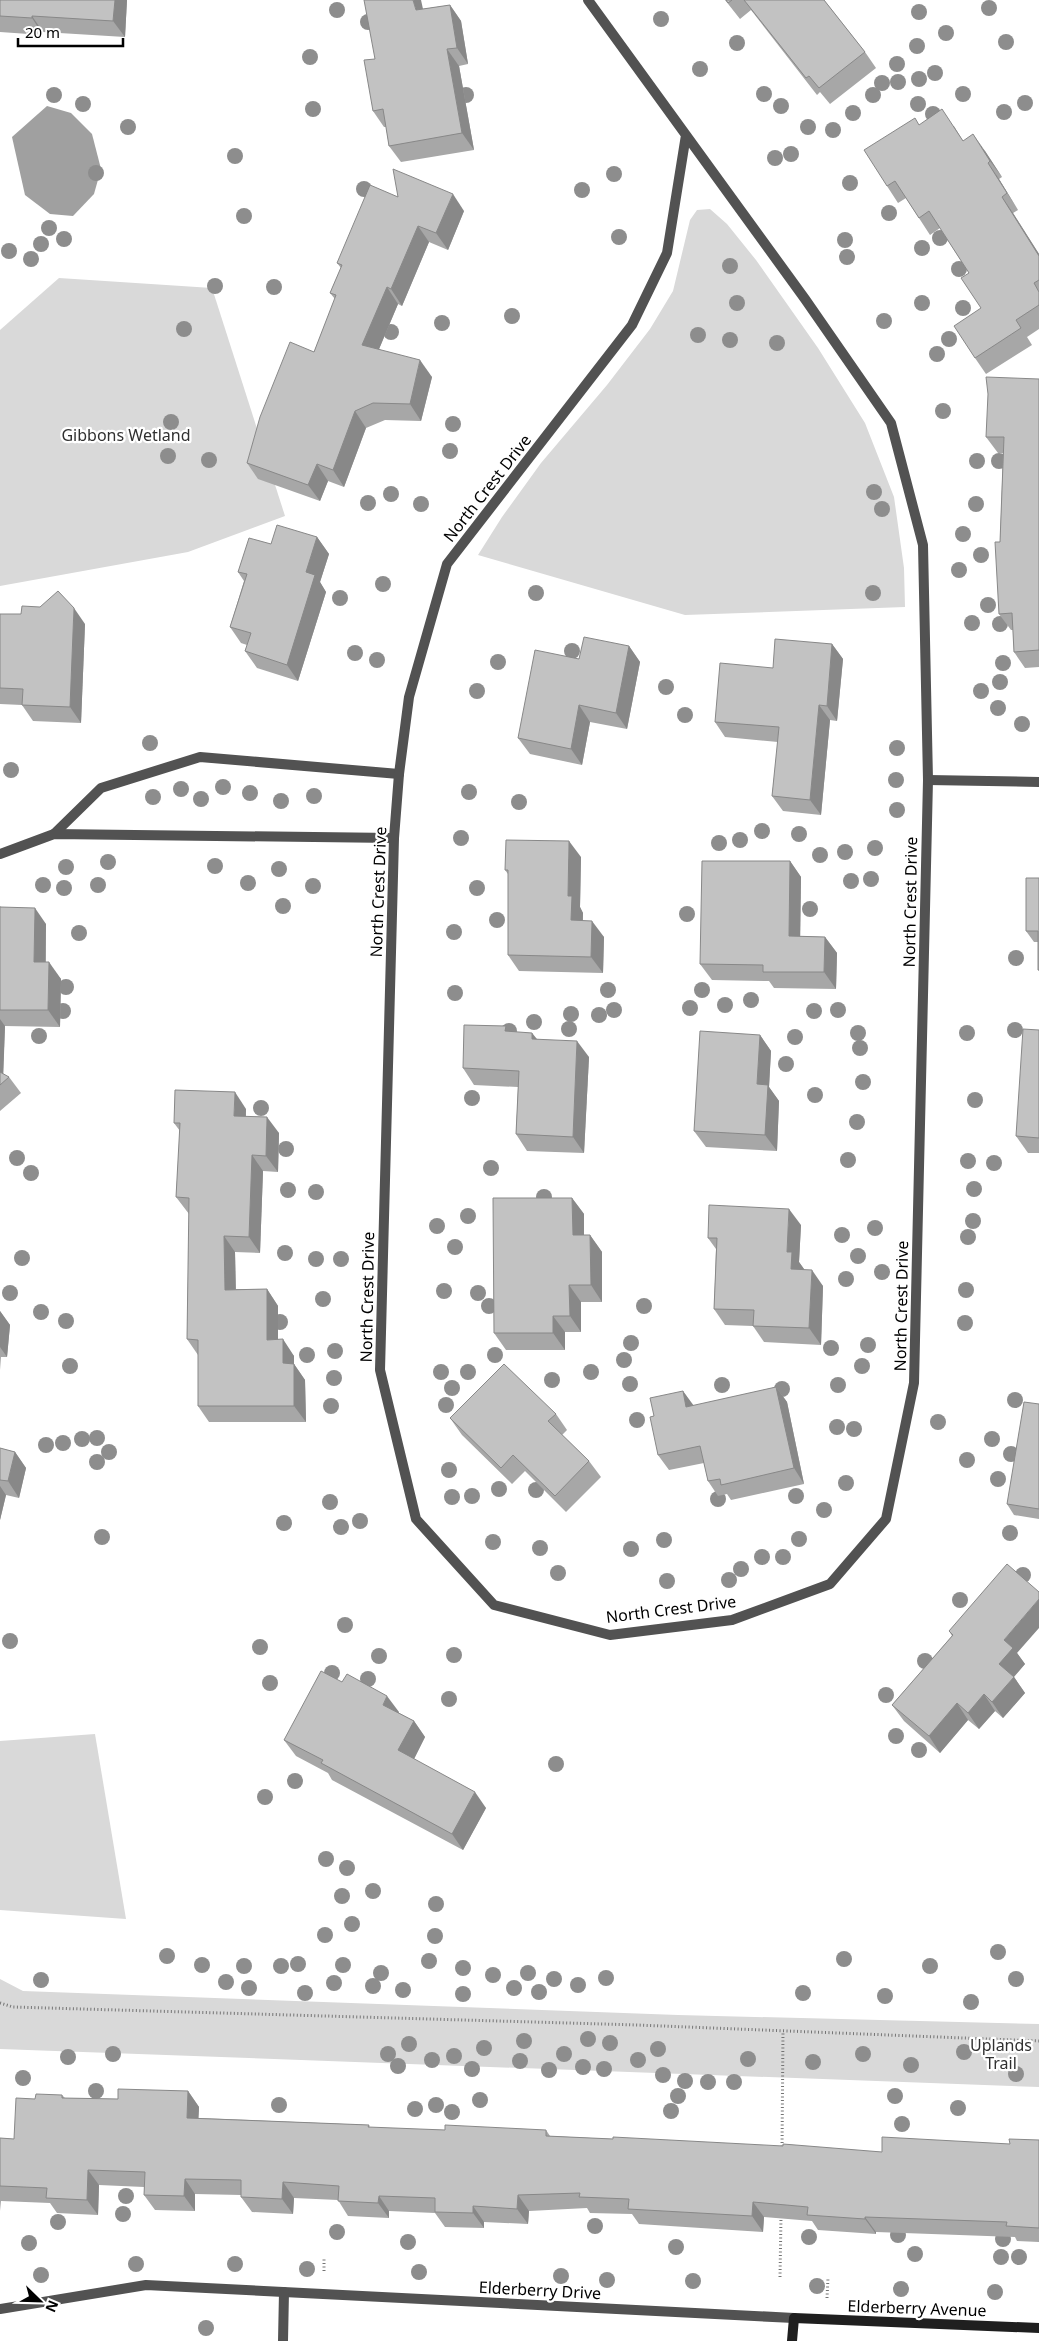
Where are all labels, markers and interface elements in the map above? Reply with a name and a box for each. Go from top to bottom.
scale bar [18,15,122,47]
text: 20 m [25,22,60,42]
park label: Gibbons Wetland [61,424,191,446]
street label: North Crest Drive [438,430,536,546]
street label: North Crest Drive [365,826,391,958]
street label: North Crest Drive [898,836,922,968]
street label: North Crest Drive [355,1231,379,1363]
street label: North Crest Drive [889,1240,913,1372]
street label: North Crest Drive [605,1590,737,1628]
park label: Uplands Trail [970,2034,1032,2074]
north arrow [15,2276,65,2326]
street label: Elderberry Drive [478,2276,602,2304]
street label: Elderberry Avenue [847,2295,987,2321]
text: N [41,2297,63,2315]

